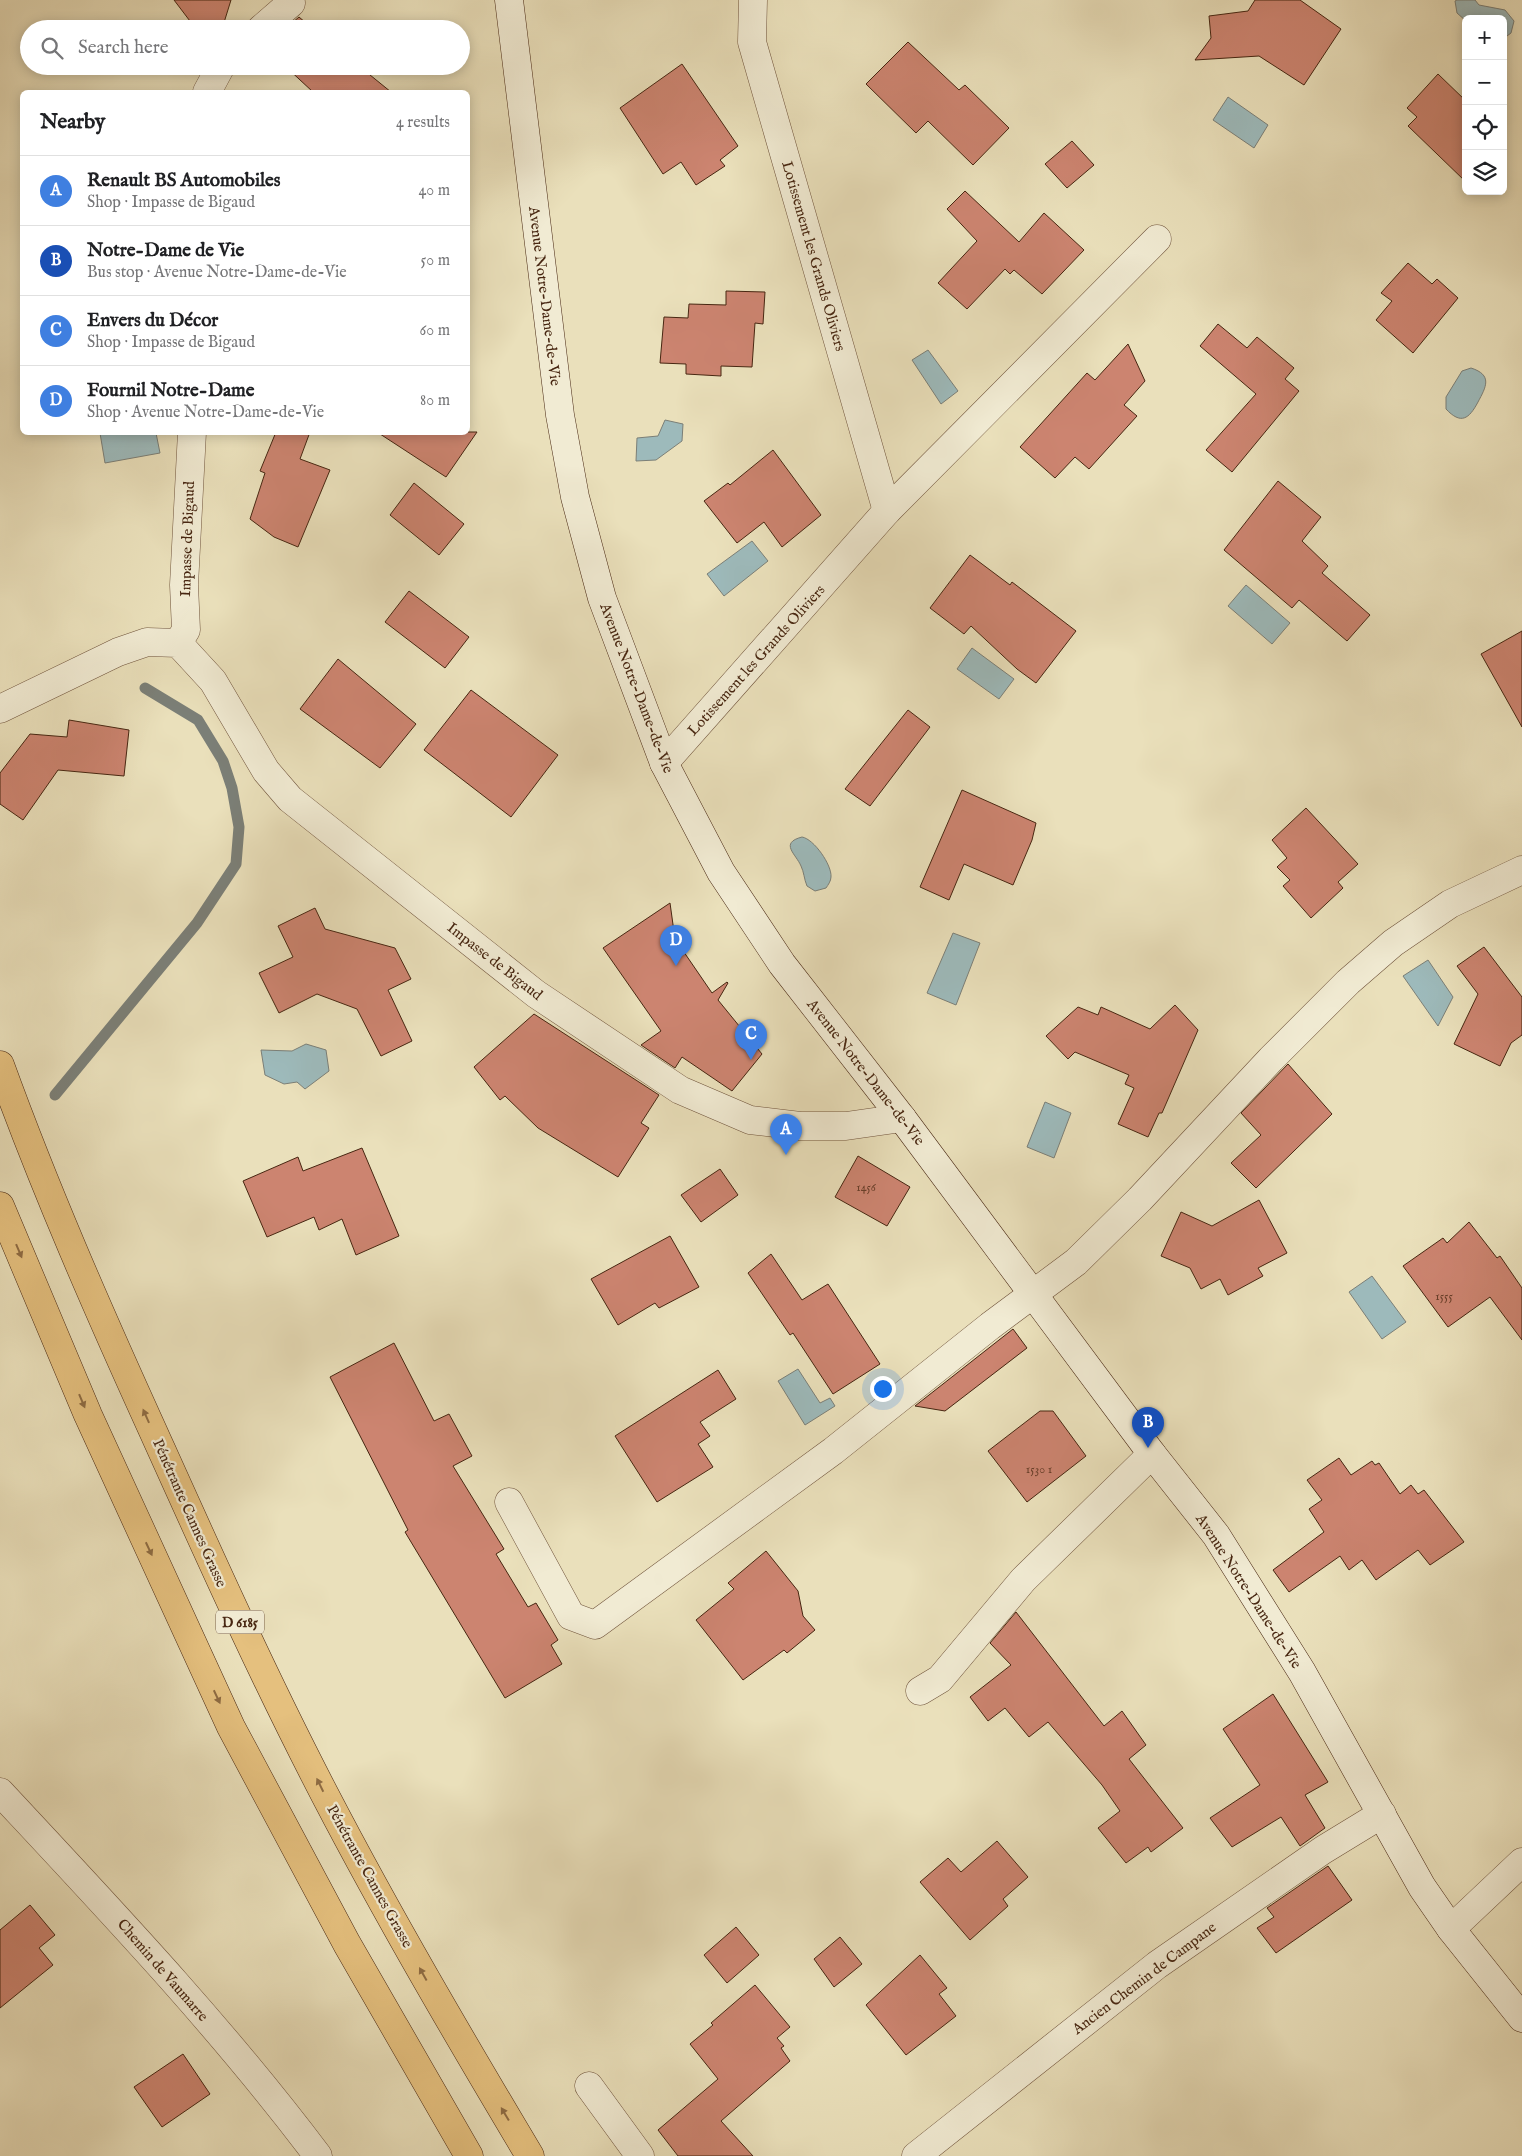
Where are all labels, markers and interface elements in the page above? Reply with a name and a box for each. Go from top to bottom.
map controls [1462,15,1507,195]
button: + [1462,15,1507,60]
search box [20,20,470,75]
icon: search [38,34,66,62]
text: Search here [78,36,169,60]
button: − [1462,60,1507,105]
button: locate [1462,105,1507,150]
text: Nearby [40,109,105,136]
text: 4 results [396,113,450,133]
button: layers [1462,150,1507,195]
street label: Lotissement les Grands Oliviers [777,159,850,353]
text: Renault BS Automobiles [87,169,281,193]
text: A [51,181,61,201]
text: 40 m [418,181,450,201]
text: Shop · Impasse de Bigaud [87,193,255,213]
street label: Avenue Notre-Dame-de-Vie [524,204,565,387]
text: Notre-Dame de Vie [87,239,244,263]
text: B [51,251,61,271]
text: 50 m [421,251,450,271]
text: Bus stop · Avenue Notre-Dame-de-Vie [87,263,347,283]
text: Envers du Décor [87,309,218,333]
text: C [50,321,62,341]
text: 60 m [420,321,450,341]
text: Shop · Impasse de Bigaud [87,333,255,353]
text: Fournil Notre-Dame [87,379,254,403]
text: D [50,391,62,411]
text: 80 m [420,391,450,411]
text: Shop · Avenue Notre-Dame-de-Vie [87,403,324,423]
street label: Impasse de Bigaud [176,480,199,597]
street label: Lotissement les Grands Oliviers [683,581,829,740]
street label: Avenue Notre-Dame-de-Vie [595,600,678,776]
street label: Impasse de Bigaud [443,918,547,1005]
pin: D [660,925,692,966]
street label: Avenue Notre-Dame-de-Vie [802,994,929,1149]
pin: C [735,1019,767,1060]
pin: A [770,1114,802,1155]
house number: 1456 [856,1180,877,1195]
one-way arrow [15,1244,23,1258]
house number: 1555 [1435,1289,1453,1304]
your location [870,1376,896,1402]
one-way arrow [78,1394,86,1408]
pin: B [1132,1407,1164,1448]
one-way arrow [142,1409,150,1423]
street label: Pénétrante Cannes Grasse [148,1436,231,1591]
house number: 1530 1 [1026,1462,1052,1477]
street label: Avenue Notre-Dame-de-Vie [1191,1510,1306,1672]
one-way arrow [146,1542,154,1556]
road number: D 6185 [216,1610,264,1634]
one-way arrow [213,1689,221,1704]
one-way arrow [316,1778,324,1792]
street label: Pénétrante Cannes Grasse [322,1801,417,1951]
street label: Chemin de Vaumarre [113,1915,212,2026]
street label: Ancien Chemin de Campane [1068,1918,1220,2039]
one-way arrow [419,1966,427,1981]
one-way arrow [500,2108,509,2121]

